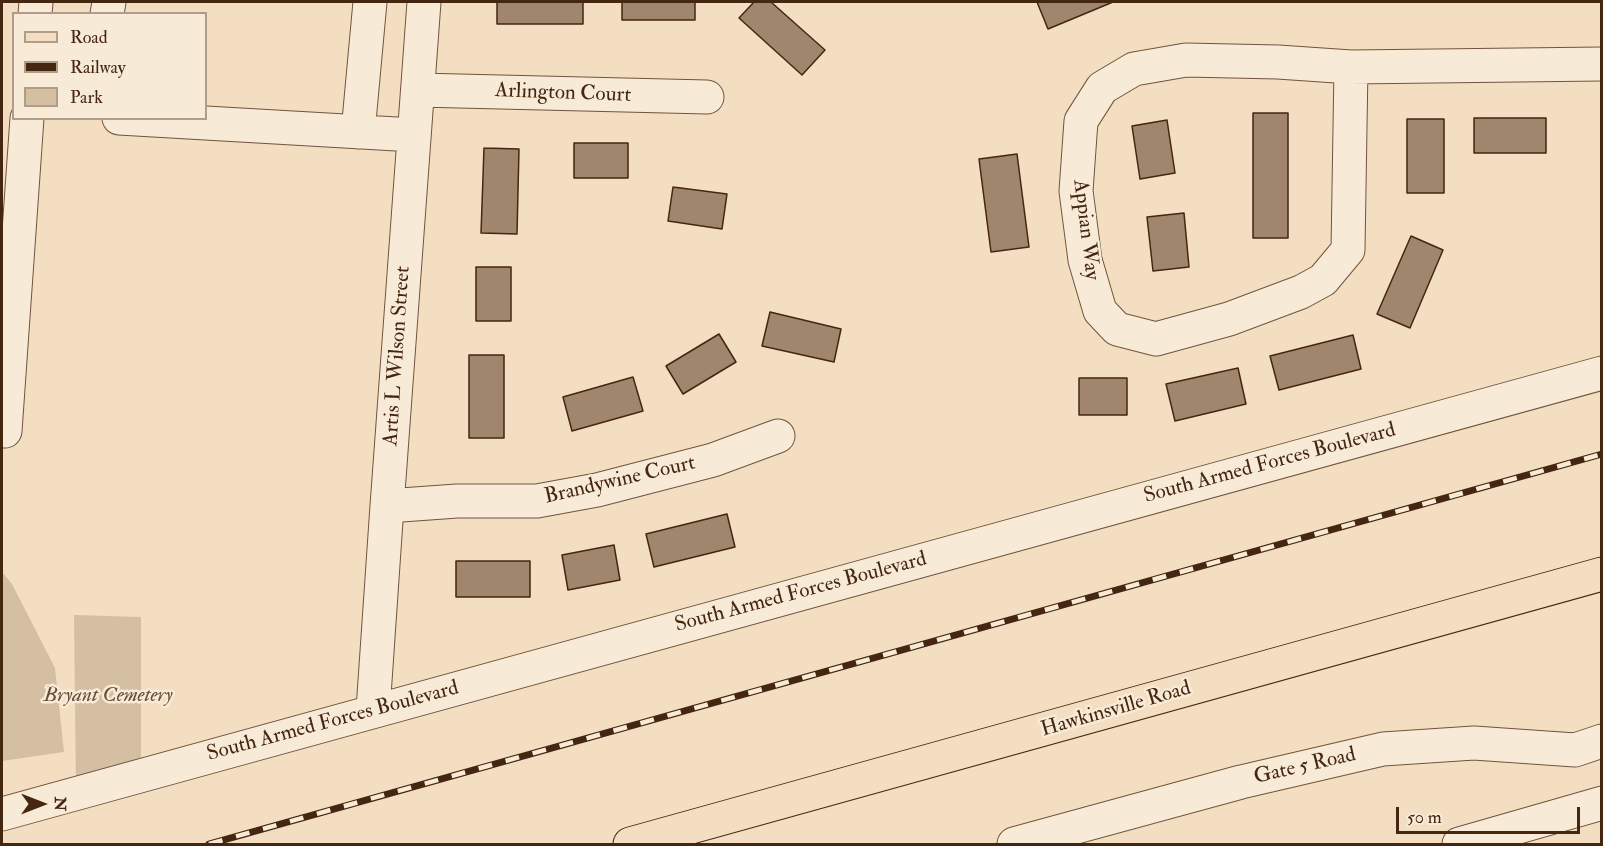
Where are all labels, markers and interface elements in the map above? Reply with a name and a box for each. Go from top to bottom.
legend [12,12,207,120]
text: Road [70,26,108,49]
text: Railway [70,56,126,79]
street label: Arlington Court [494,79,632,109]
text: Park [70,86,103,109]
street label: Appian Way [1066,178,1104,282]
street label: Artis L Wilson Street [379,265,417,447]
street label: South Armed Forces Boulevard [1141,418,1399,510]
street label: Brandywine Court [542,451,698,511]
street label: South Armed Forces Boulevard [672,547,930,639]
street label: South Armed Forces Boulevard [204,676,462,768]
street label: Hawkinsville Road [1038,677,1194,743]
park label: Bryant Cemetery [43,683,173,709]
street label: Gate 5 Road [1252,743,1358,791]
north arrow [12,774,72,834]
scale bar [1399,795,1584,833]
text: N [50,797,70,811]
text: 50 m [1407,806,1442,829]

